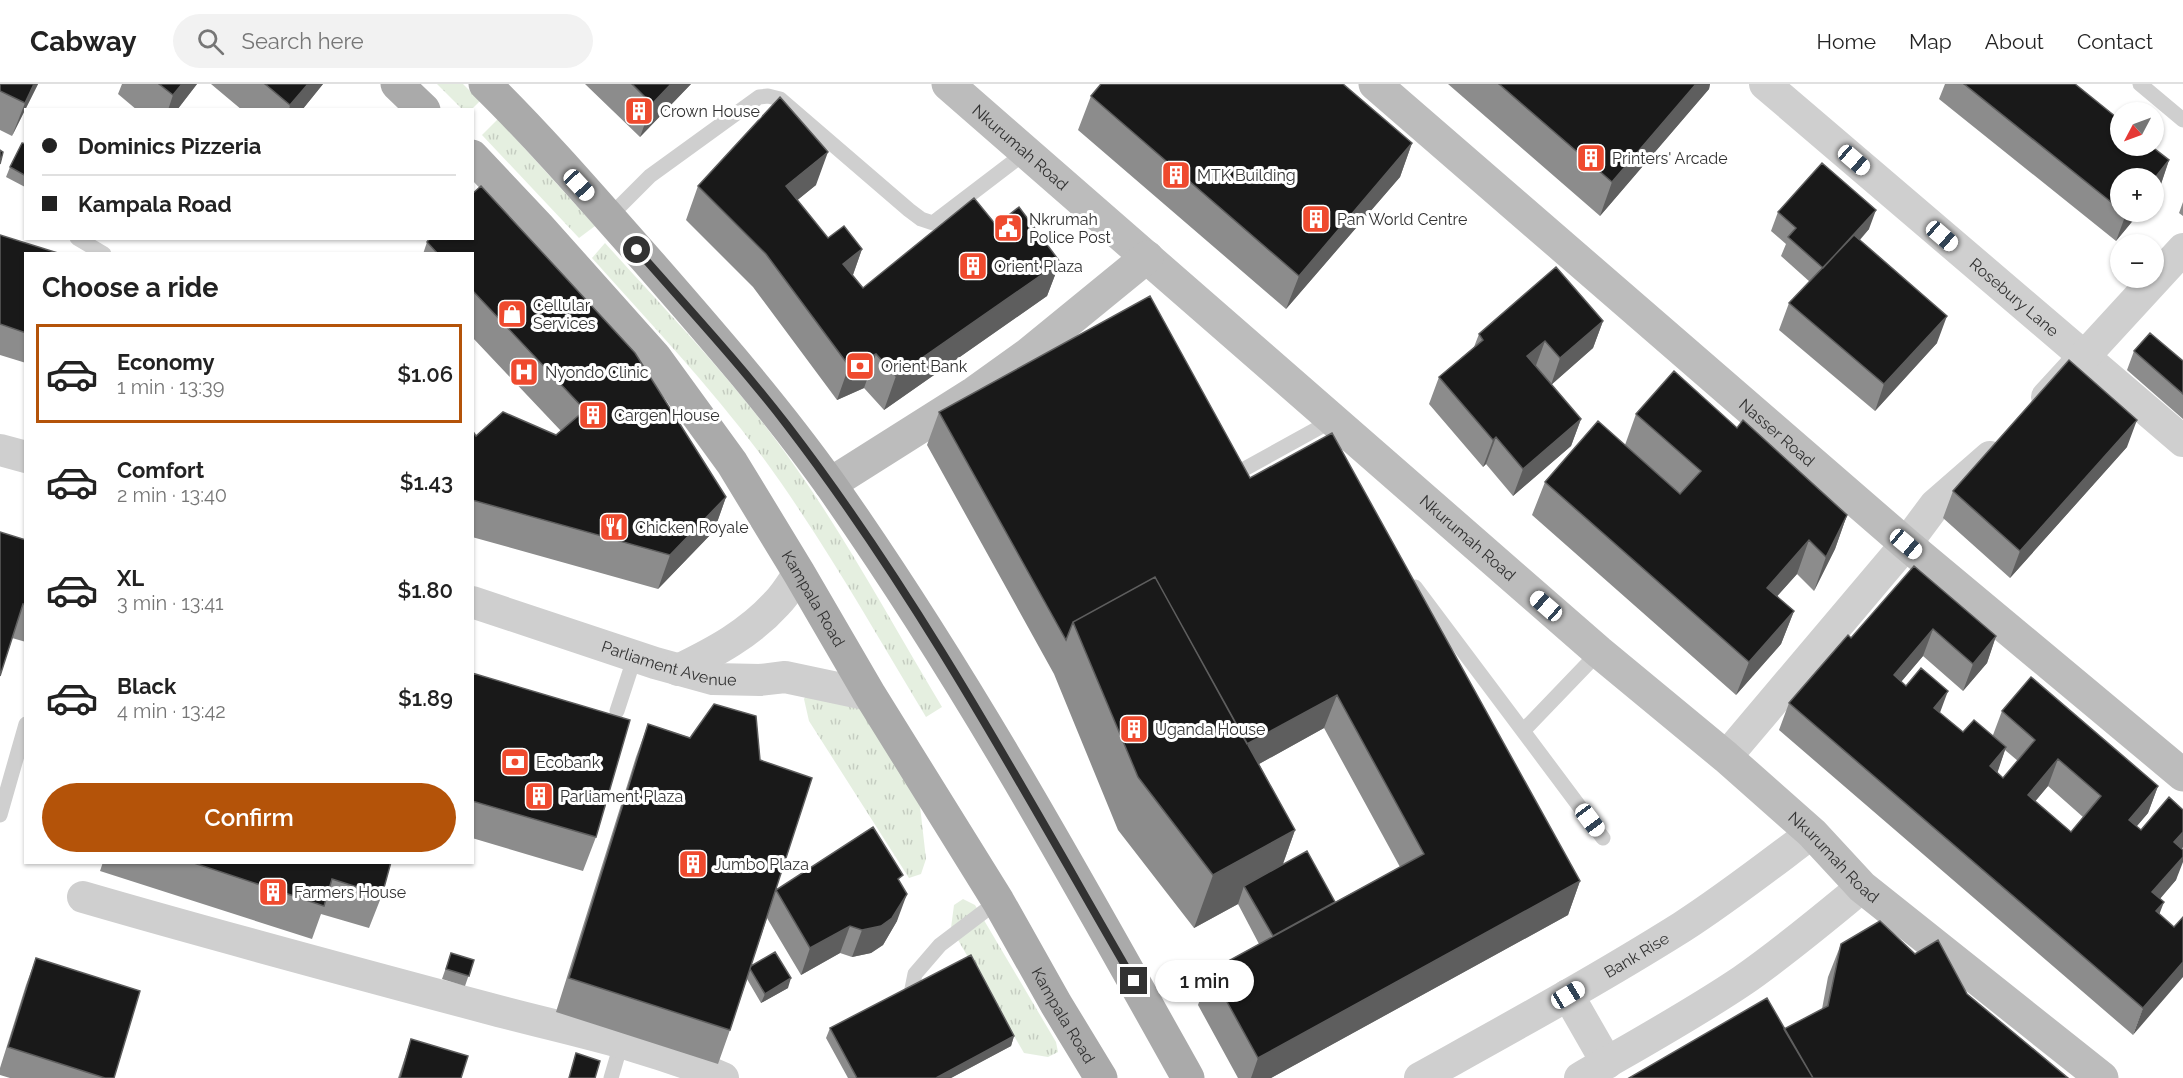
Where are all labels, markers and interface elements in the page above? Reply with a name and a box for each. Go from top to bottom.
search box [173,14,593,68]
text: Cabway [30,25,137,58]
icon: search [194,25,227,58]
text: Search here [242,28,364,54]
text: Home [1817,29,1876,54]
text: Map [1909,29,1952,54]
text: About [1985,29,2044,54]
text: Contact [2077,29,2153,54]
building icon: Crown House [623,95,655,127]
street label: Nkurumah Road [968,101,1072,194]
place label: Crown House [660,102,760,121]
north arrow [2110,102,2164,156]
map controls [2110,102,2164,288]
text: Dominics Pizzeria [78,133,261,159]
car [1835,141,1873,179]
building icon: Printers' Arcade [1575,142,1607,174]
place label: Printers' Arcade [1612,149,1728,168]
building icon: MTK Building [1160,159,1192,191]
car [560,166,598,204]
place label: MTK Building [1197,166,1296,185]
button: + [2110,168,2164,222]
text: Kampala Road [78,191,232,217]
building icon: Pan World Centre [1300,203,1332,235]
place label: Nkrumah Police Post [1029,210,1111,247]
place label: Pan World Centre [1337,210,1467,229]
public building icon: Nkrumah Police Post [992,212,1024,244]
car [1923,217,1961,255]
button: − [2110,234,2164,288]
route start [623,236,650,263]
building icon: Orient Plaza [957,250,989,282]
street label: Rosebury Lane [1966,254,2062,341]
place label: Orient Plaza [994,257,1083,276]
text: Choose a ride [42,272,218,303]
place label: Cellular Services [533,296,596,333]
shop icon: Cellular Services [496,298,528,330]
icon: car [45,347,99,401]
text: Economy [117,349,215,375]
bank icon: Orient Bank [844,350,876,382]
hospital icon: Nyondo Clinic [508,356,540,388]
place label: Orient Bank [881,357,968,376]
text: $1.06 [397,361,453,387]
place label: Nyondo Clinic [545,363,649,382]
text: 1 min · 13:39 [117,375,224,399]
street label: Nasser Road [1735,395,1818,471]
building icon: Cargen House [577,399,609,431]
place label: Cargen House [614,406,720,425]
icon: car [45,455,99,509]
text: Comfort [117,457,204,483]
text: $1.43 [400,469,453,495]
text: 2 min · 13:40 [117,483,227,507]
street label: Nkurumah Road [1416,491,1519,585]
restaurant icon: Chicken Royale [598,511,630,543]
place label: Chicken Royale [635,518,749,537]
car [1886,526,1926,562]
street label: Kampala Road [778,547,849,650]
icon: car [45,563,99,617]
text: XL [117,565,144,591]
text: $1.80 [397,577,453,603]
car [1527,587,1565,625]
text: 3 min · 13:41 [117,591,224,615]
street label: Parliament Avenue [599,637,737,690]
icon: car [45,671,99,725]
text: Black [117,673,176,699]
text: $1.89 [398,685,453,711]
text: 4 min · 13:42 [117,699,226,723]
building icon: Uganda House [1118,713,1150,745]
place label: Uganda House [1155,720,1265,739]
bank icon: Ecobank [499,746,531,778]
place label: Ecobank [536,753,601,772]
building icon: Parliament Plaza [523,780,555,812]
button: Confirm [42,783,456,852]
place label: Parliament Plaza [560,787,683,806]
car [1572,800,1608,840]
street label: Nkurumah Road [1784,808,1883,907]
building icon: Jumbo Plaza [677,848,709,880]
place label: Jumbo Plaza [714,855,809,874]
building icon: Farmers House [257,876,289,908]
place label: Farmers House [294,883,406,902]
street label: Bank Rise [1601,929,1673,982]
callout: 1 min [1155,960,1254,1002]
street label: Kampala Road [1027,964,1099,1067]
route end [1120,967,1147,994]
text: 1 min [1180,969,1229,993]
car [1548,978,1588,1012]

